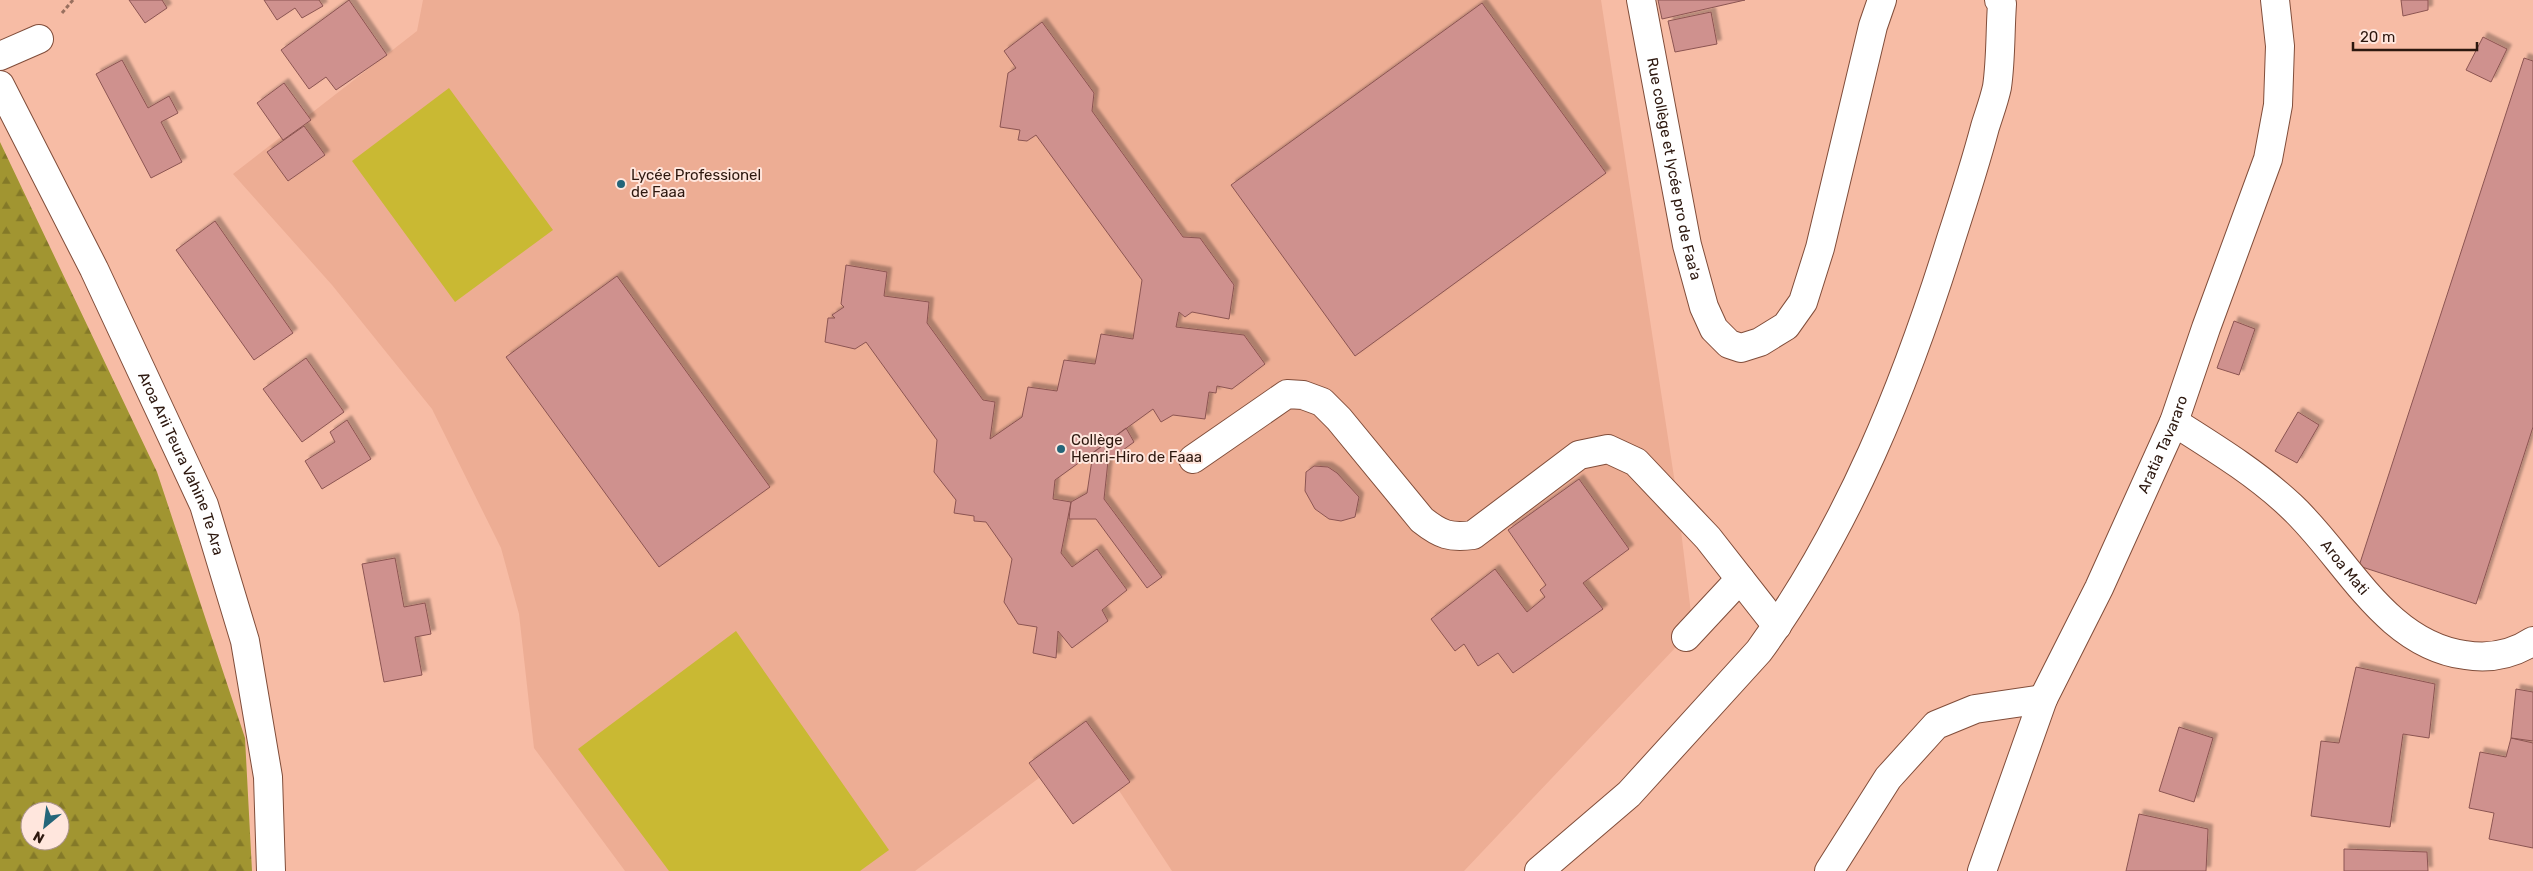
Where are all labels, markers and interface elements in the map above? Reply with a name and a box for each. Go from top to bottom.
scale bar [2353,20,2477,52]
text: 20 m [2360,28,2395,46]
street label: Rue collège et lycée pro de Faa'a [1643,56,1705,282]
place label: Lycée Professionel de Faaa [631,166,761,201]
marker: Lycée Professionel de Faaa [615,178,627,190]
street label: Aroa Arii Teura Vahine Te Ara [134,369,228,557]
street label: Aratia Tavararo [2134,393,2191,496]
place label: Collège Henri-Hiro de Faaa [1071,431,1202,466]
marker: Collège Henri-Hiro de Faaa [1055,443,1067,455]
street label: Aroa Mati [2317,536,2373,599]
north arrow [20,801,70,851]
text: N [30,827,47,847]

